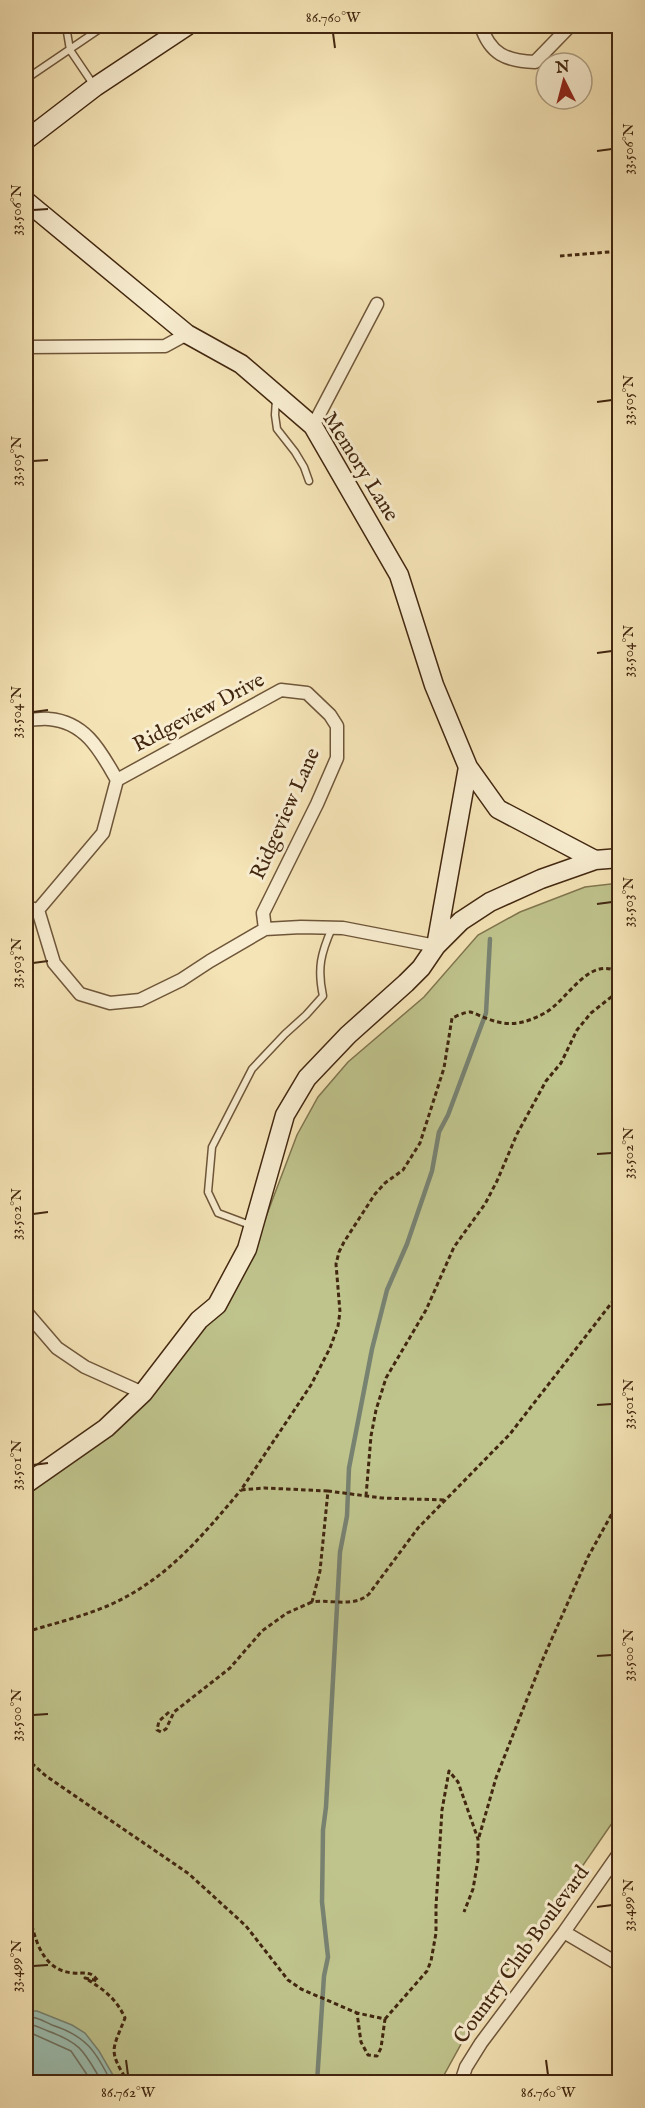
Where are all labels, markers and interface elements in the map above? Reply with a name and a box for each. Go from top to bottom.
text: 86.760°W [306,8,361,27]
north arrow [534,51,594,111]
text: N [554,57,571,79]
text: 33.506°N [619,123,638,175]
text: 33.506°N [7,184,26,236]
text: 33.505°N [619,375,638,425]
street label: Memory Lane [316,407,405,527]
text: 33.505°N [7,436,26,486]
text: 33.504°N [619,625,638,677]
street label: Ridgeview Drive [128,667,270,759]
text: 33.504°N [7,686,26,738]
street label: Ridgeview Lane [245,744,327,884]
text: 33.503°N [619,877,638,927]
text: 33.503°N [7,938,26,988]
text: 33.502°N [619,1127,638,1179]
text: 33.502°N [7,1188,26,1240]
text: 33.501°N [619,1379,638,1429]
text: 33.501°N [7,1440,26,1490]
text: 33.500°N [619,1629,638,1681]
text: 33.500°N [7,1689,26,1741]
street label: Country Club Boulevard [448,1860,596,2050]
text: 33.499°N [619,1879,638,1931]
text: 33.499°N [7,1940,26,1992]
text: 86.762°W [101,2083,156,2102]
text: 86.760°W [521,2083,576,2102]

